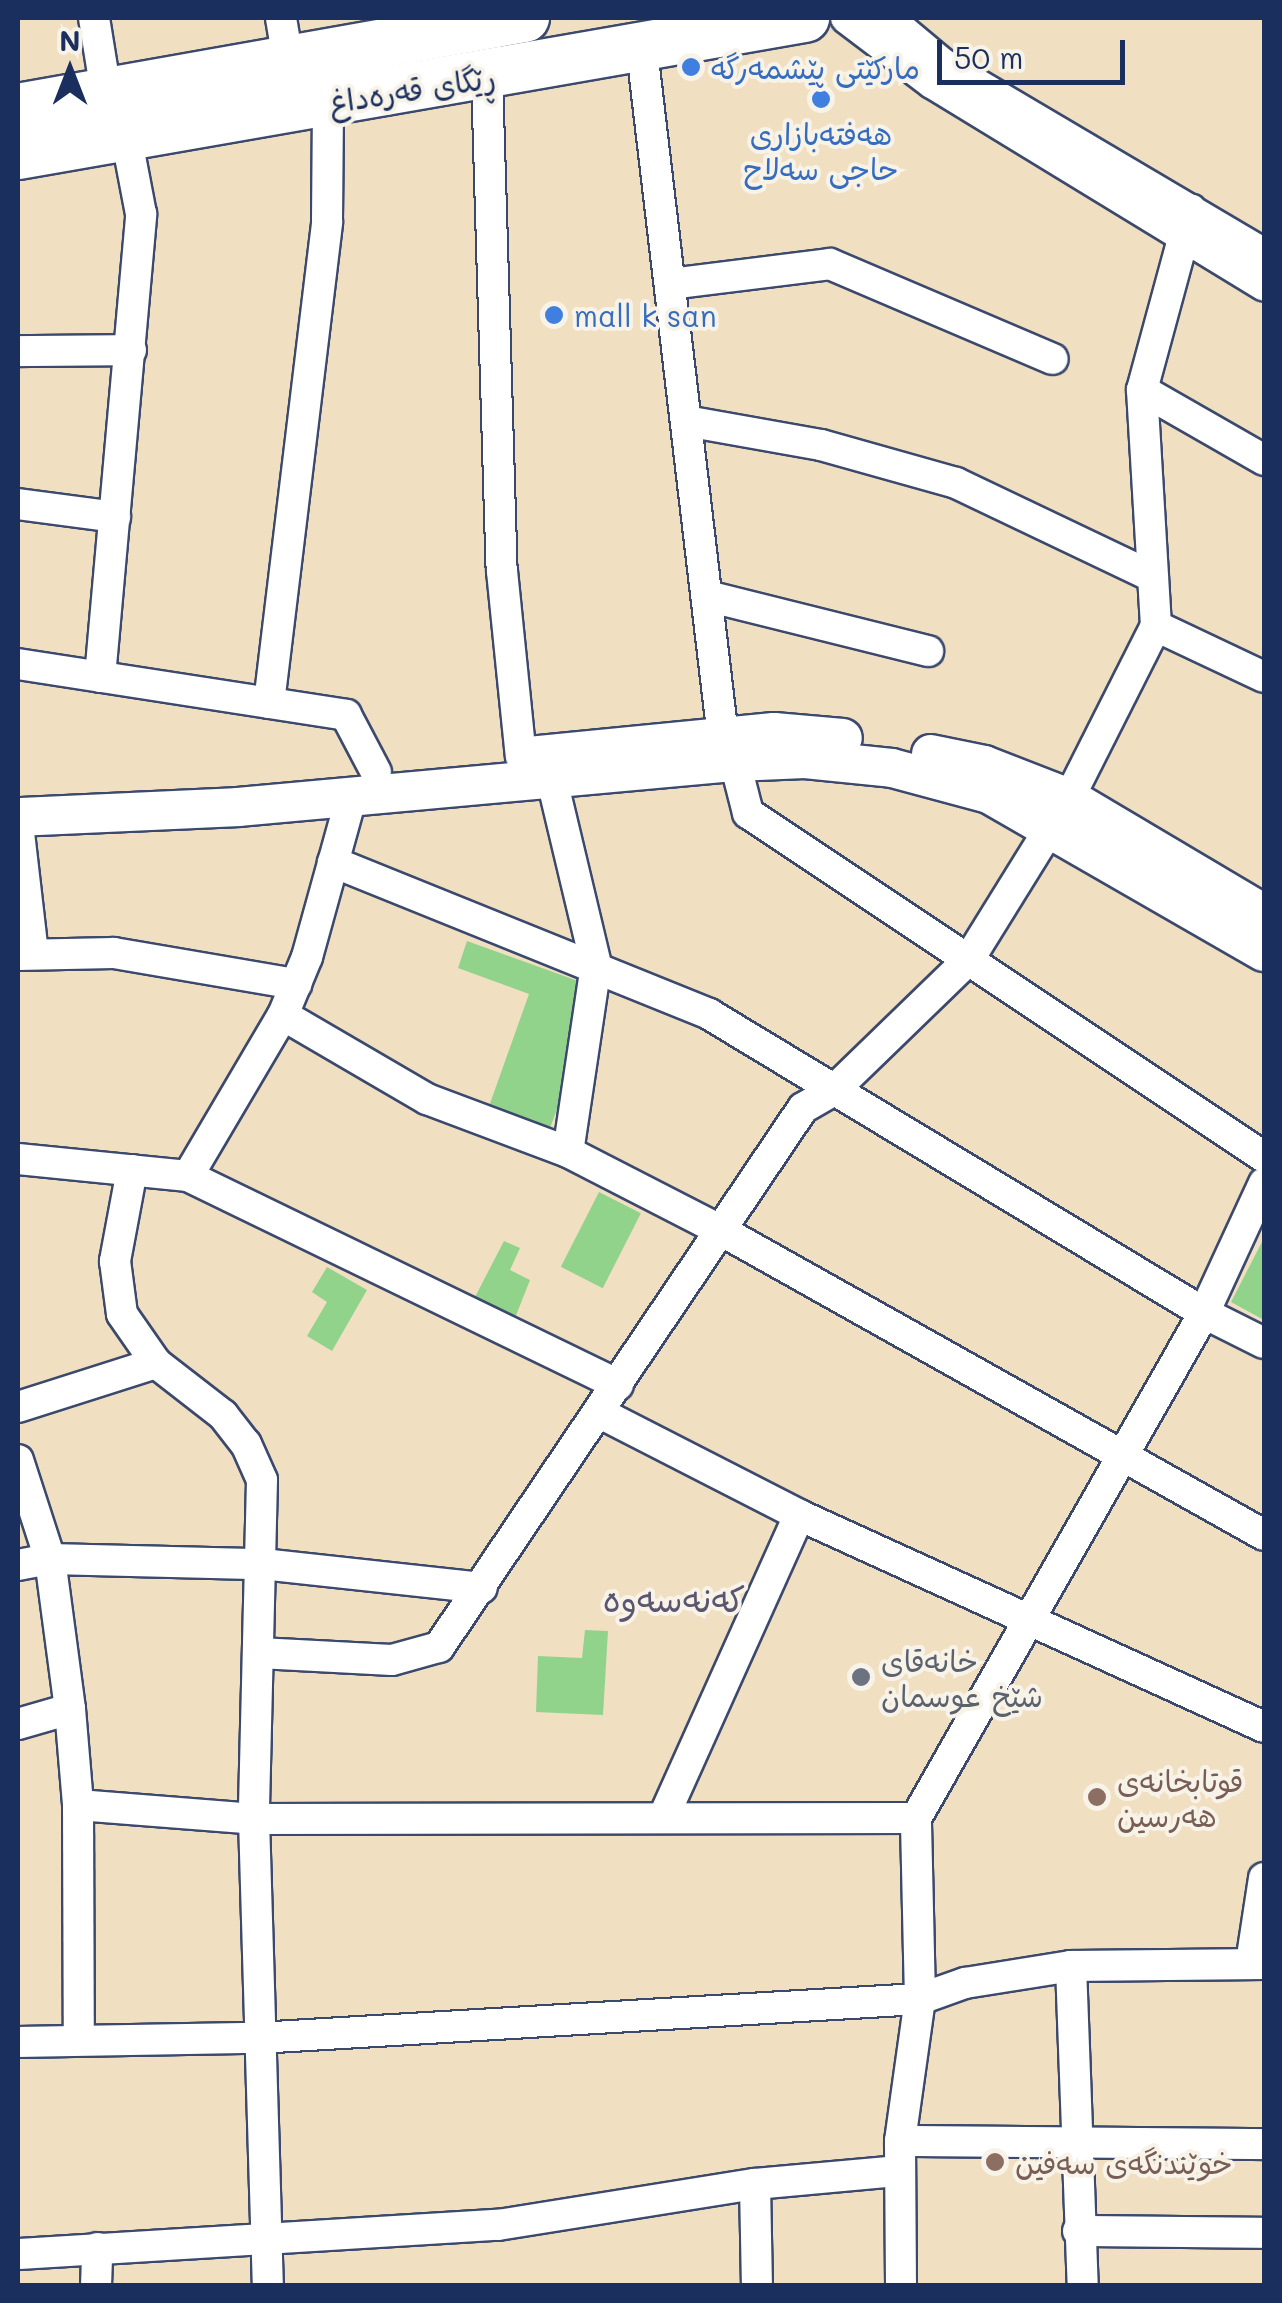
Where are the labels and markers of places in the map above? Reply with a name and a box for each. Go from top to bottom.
place label: مارکێتی پێشمەرگە [711,49,920,85]
marker: مارکێتی پێشمەرگە [680,56,702,78]
marker: هەفتەبازاری حاجی سەلاح [810,88,832,110]
place label: هەفتەبازاری حاجی سەلاح [743,115,899,186]
place label: mall k san [574,297,717,333]
marker: mall k san [543,304,565,326]
place label: خانەقای شێخ عوسمان [881,1642,1043,1712]
marker: خانەقای شێخ عوسمان [850,1666,872,1688]
place label: قوتابخانەی هەرسین [1117,1762,1243,1832]
marker: قوتابخانەی هەرسین [1086,1786,1108,1808]
place label: خوێندنگەی سەفین [1015,2144,1233,2180]
marker: خوێندنگەی سەفین [984,2151,1006,2173]

